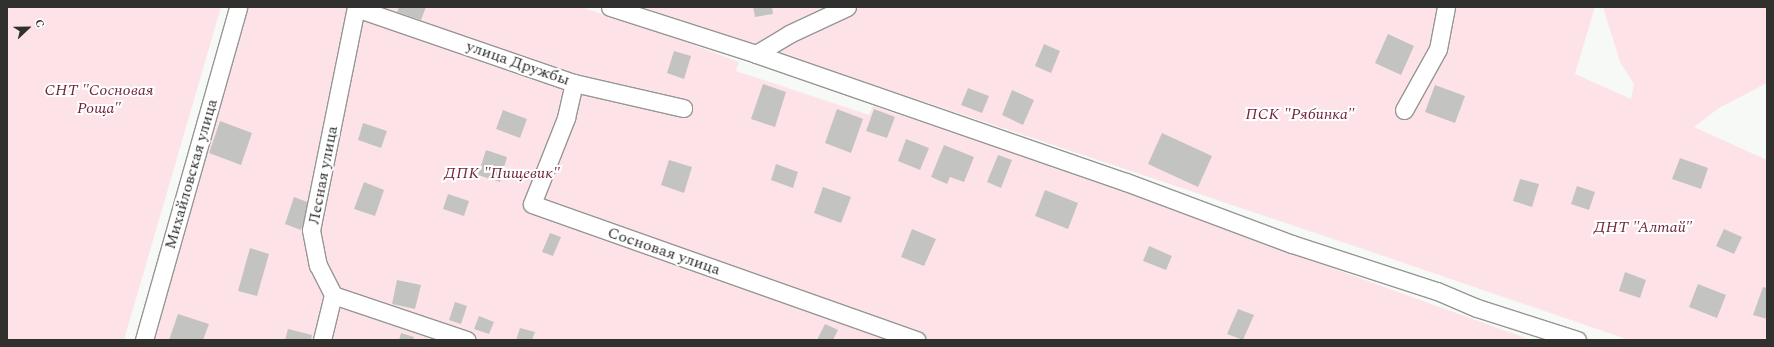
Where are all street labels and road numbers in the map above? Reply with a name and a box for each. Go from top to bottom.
street label: улица Дружбы [464,36,572,90]
street label: Михайловская улица [160,97,222,251]
street label: Лесная улица [304,124,342,226]
street label: Сосновая улица [605,223,723,279]

